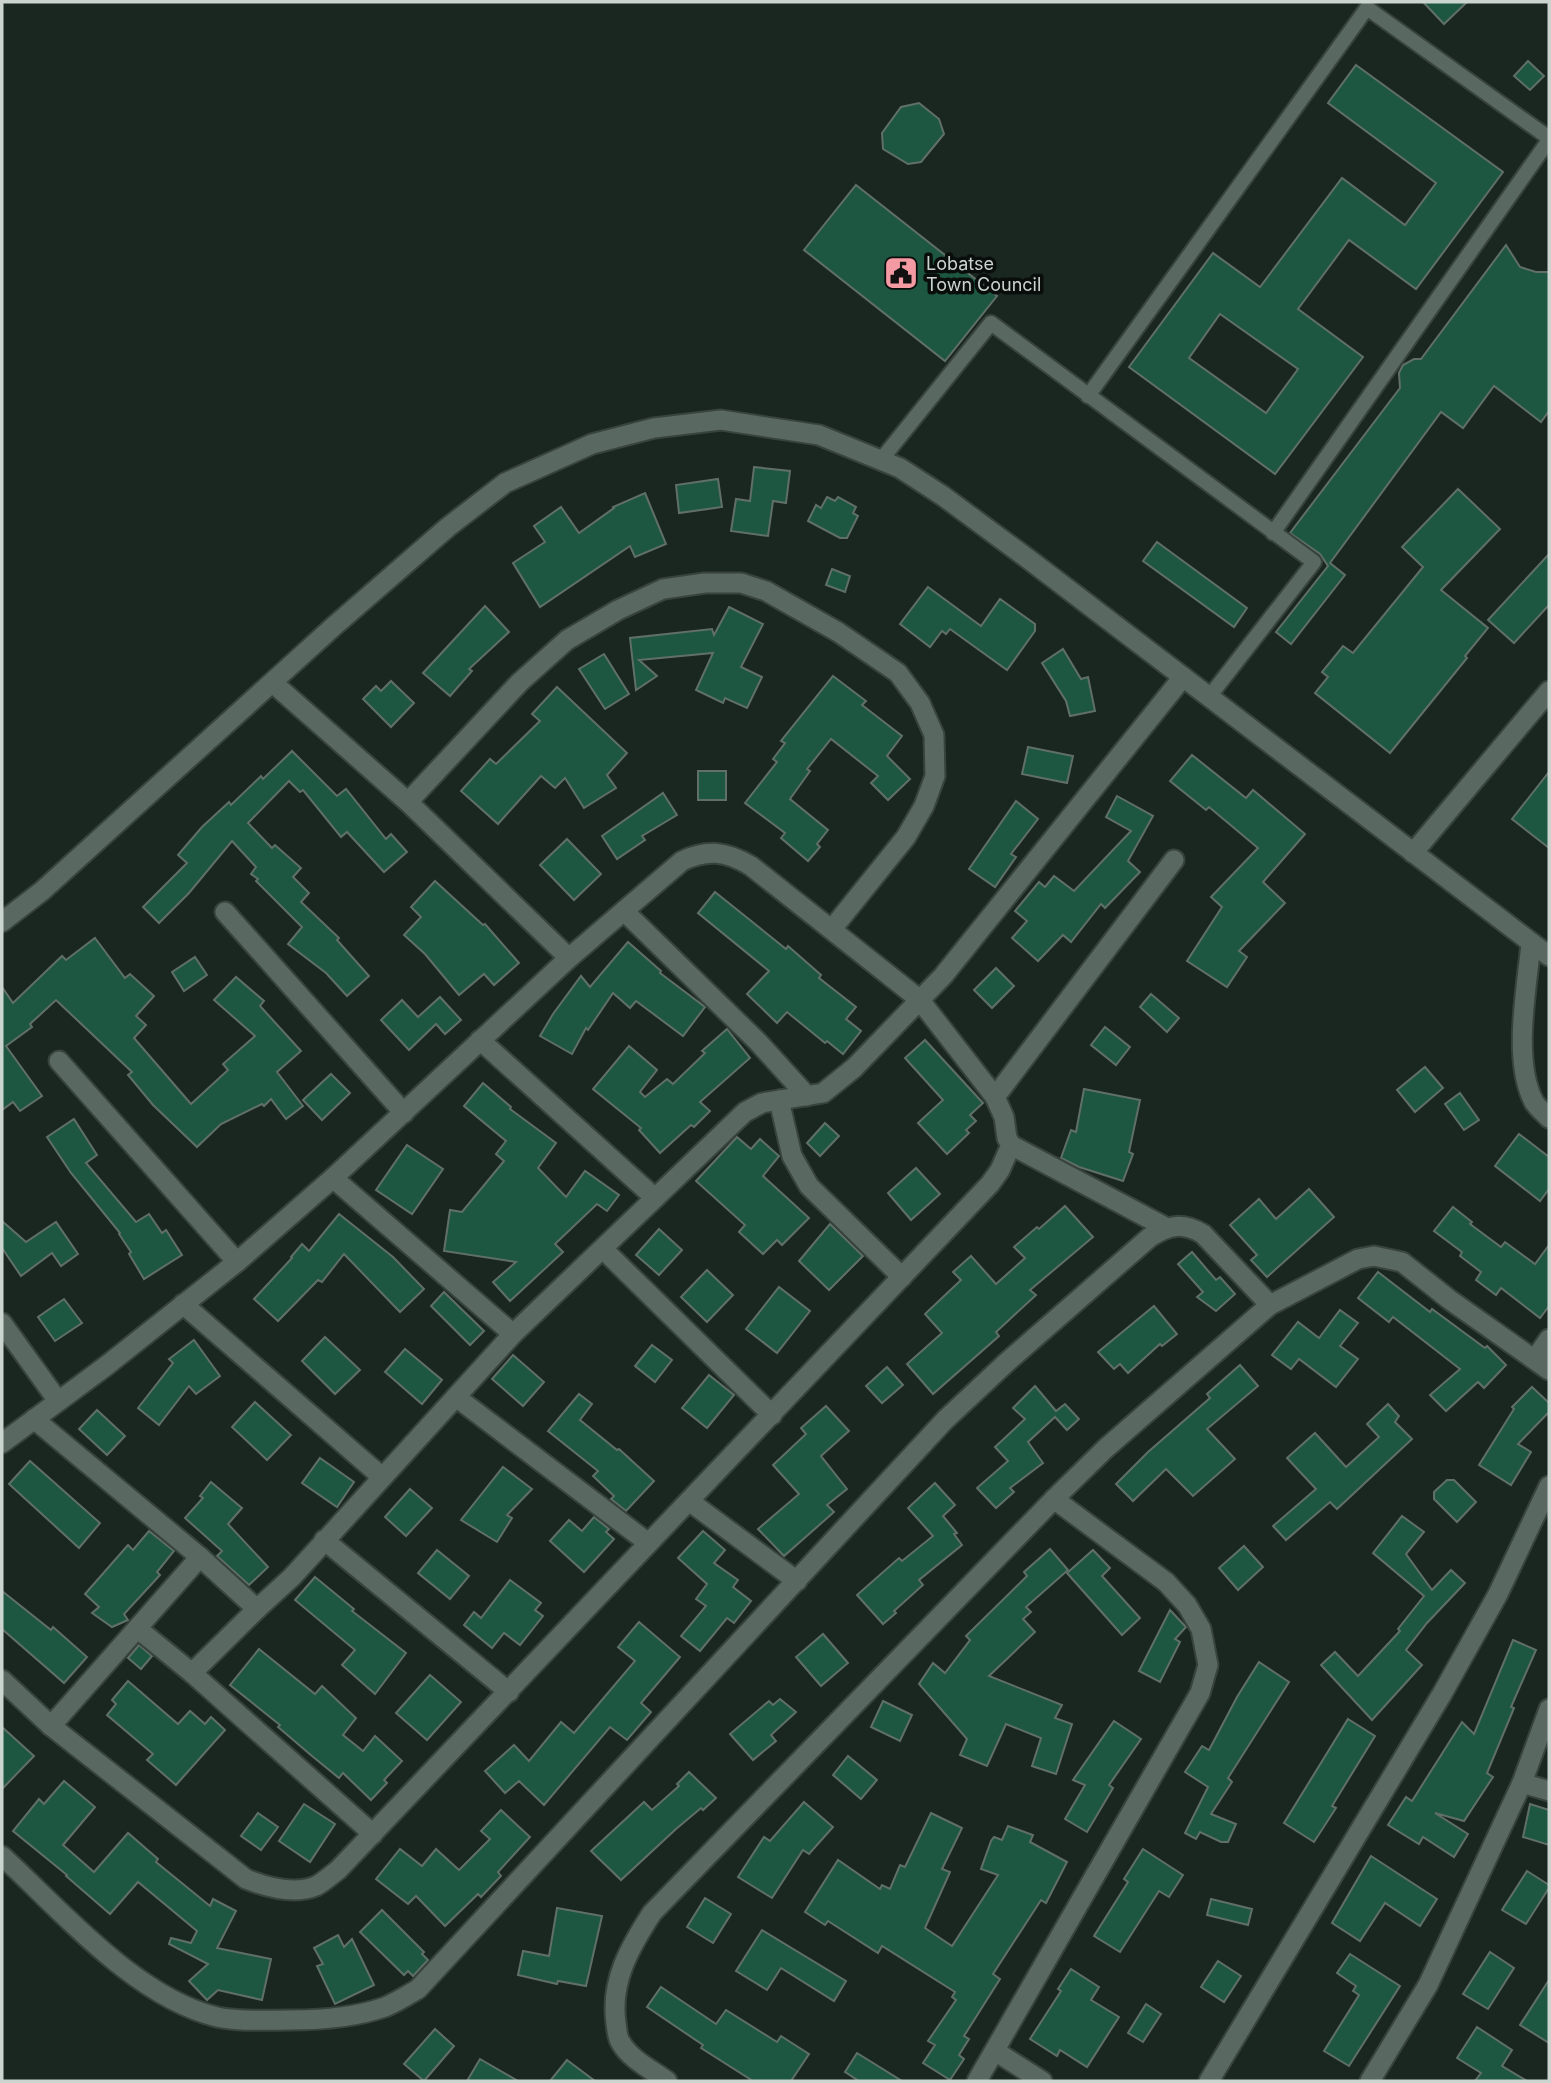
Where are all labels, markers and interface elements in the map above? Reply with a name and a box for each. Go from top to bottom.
place label: Lobatse Town Council [926,253,1041,295]
public building icon: Lobatse Town Council [882,254,920,292]

